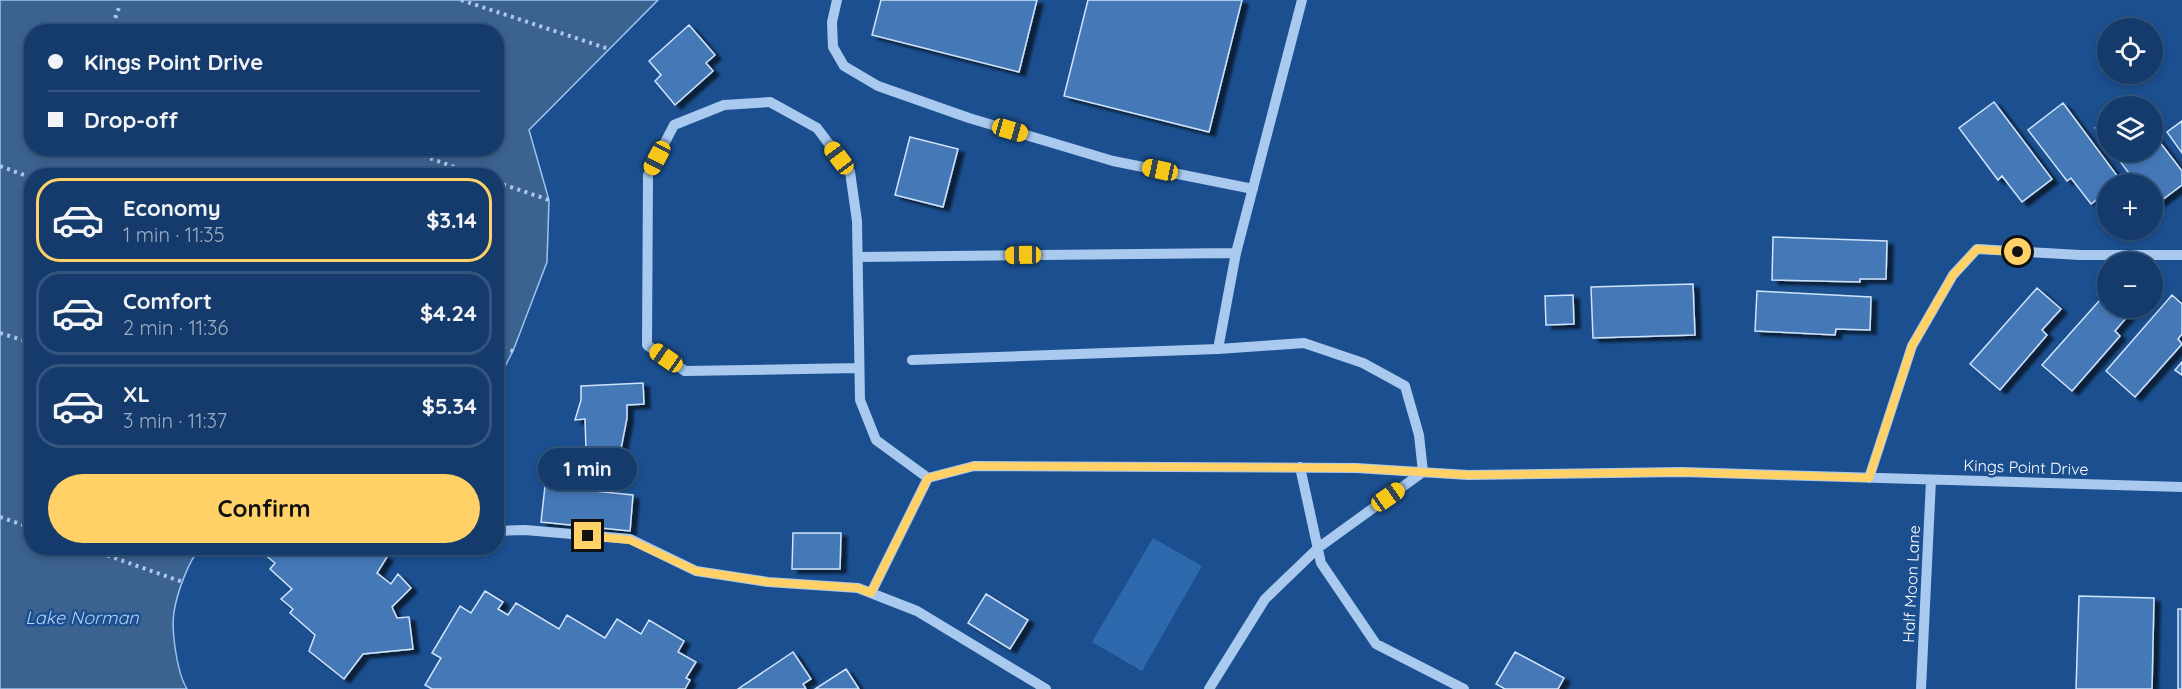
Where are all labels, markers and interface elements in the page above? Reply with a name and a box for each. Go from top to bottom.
map controls [2097,18,2163,318]
button: locate [2097,18,2163,84]
text: Kings Point Drive [84,48,263,76]
button: layers [2097,96,2163,162]
text: Drop-off [84,106,178,134]
car [990,116,1030,144]
car [641,138,673,178]
car [821,138,857,178]
car [1141,157,1179,183]
button: + [2097,174,2163,240]
icon: car [51,193,105,247]
text: Economy [123,194,221,222]
text: $3.14 [426,206,477,234]
text: 1 min · 11:35 [123,222,225,247]
route start [2004,238,2031,265]
car [1005,246,1041,264]
button: − [2097,252,2163,318]
icon: car [51,286,105,340]
text: Comfort [123,287,212,315]
text: $4.24 [420,299,477,327]
text: 2 min · 11:36 [123,315,228,340]
car [646,340,686,376]
icon: car [51,379,105,433]
text: XL [123,380,150,408]
text: $5.34 [422,392,477,420]
text: 3 min · 11:37 [123,408,227,433]
callout: 1 min [538,449,638,491]
street label: Kings Point Drive [1963,455,2089,479]
text: 1 min [563,456,612,481]
button: Confirm [48,474,480,543]
car [1368,479,1408,515]
route end [574,522,601,549]
street label: Half Moon Lane [1898,525,1924,643]
water label: Lake Norman [25,606,139,629]

